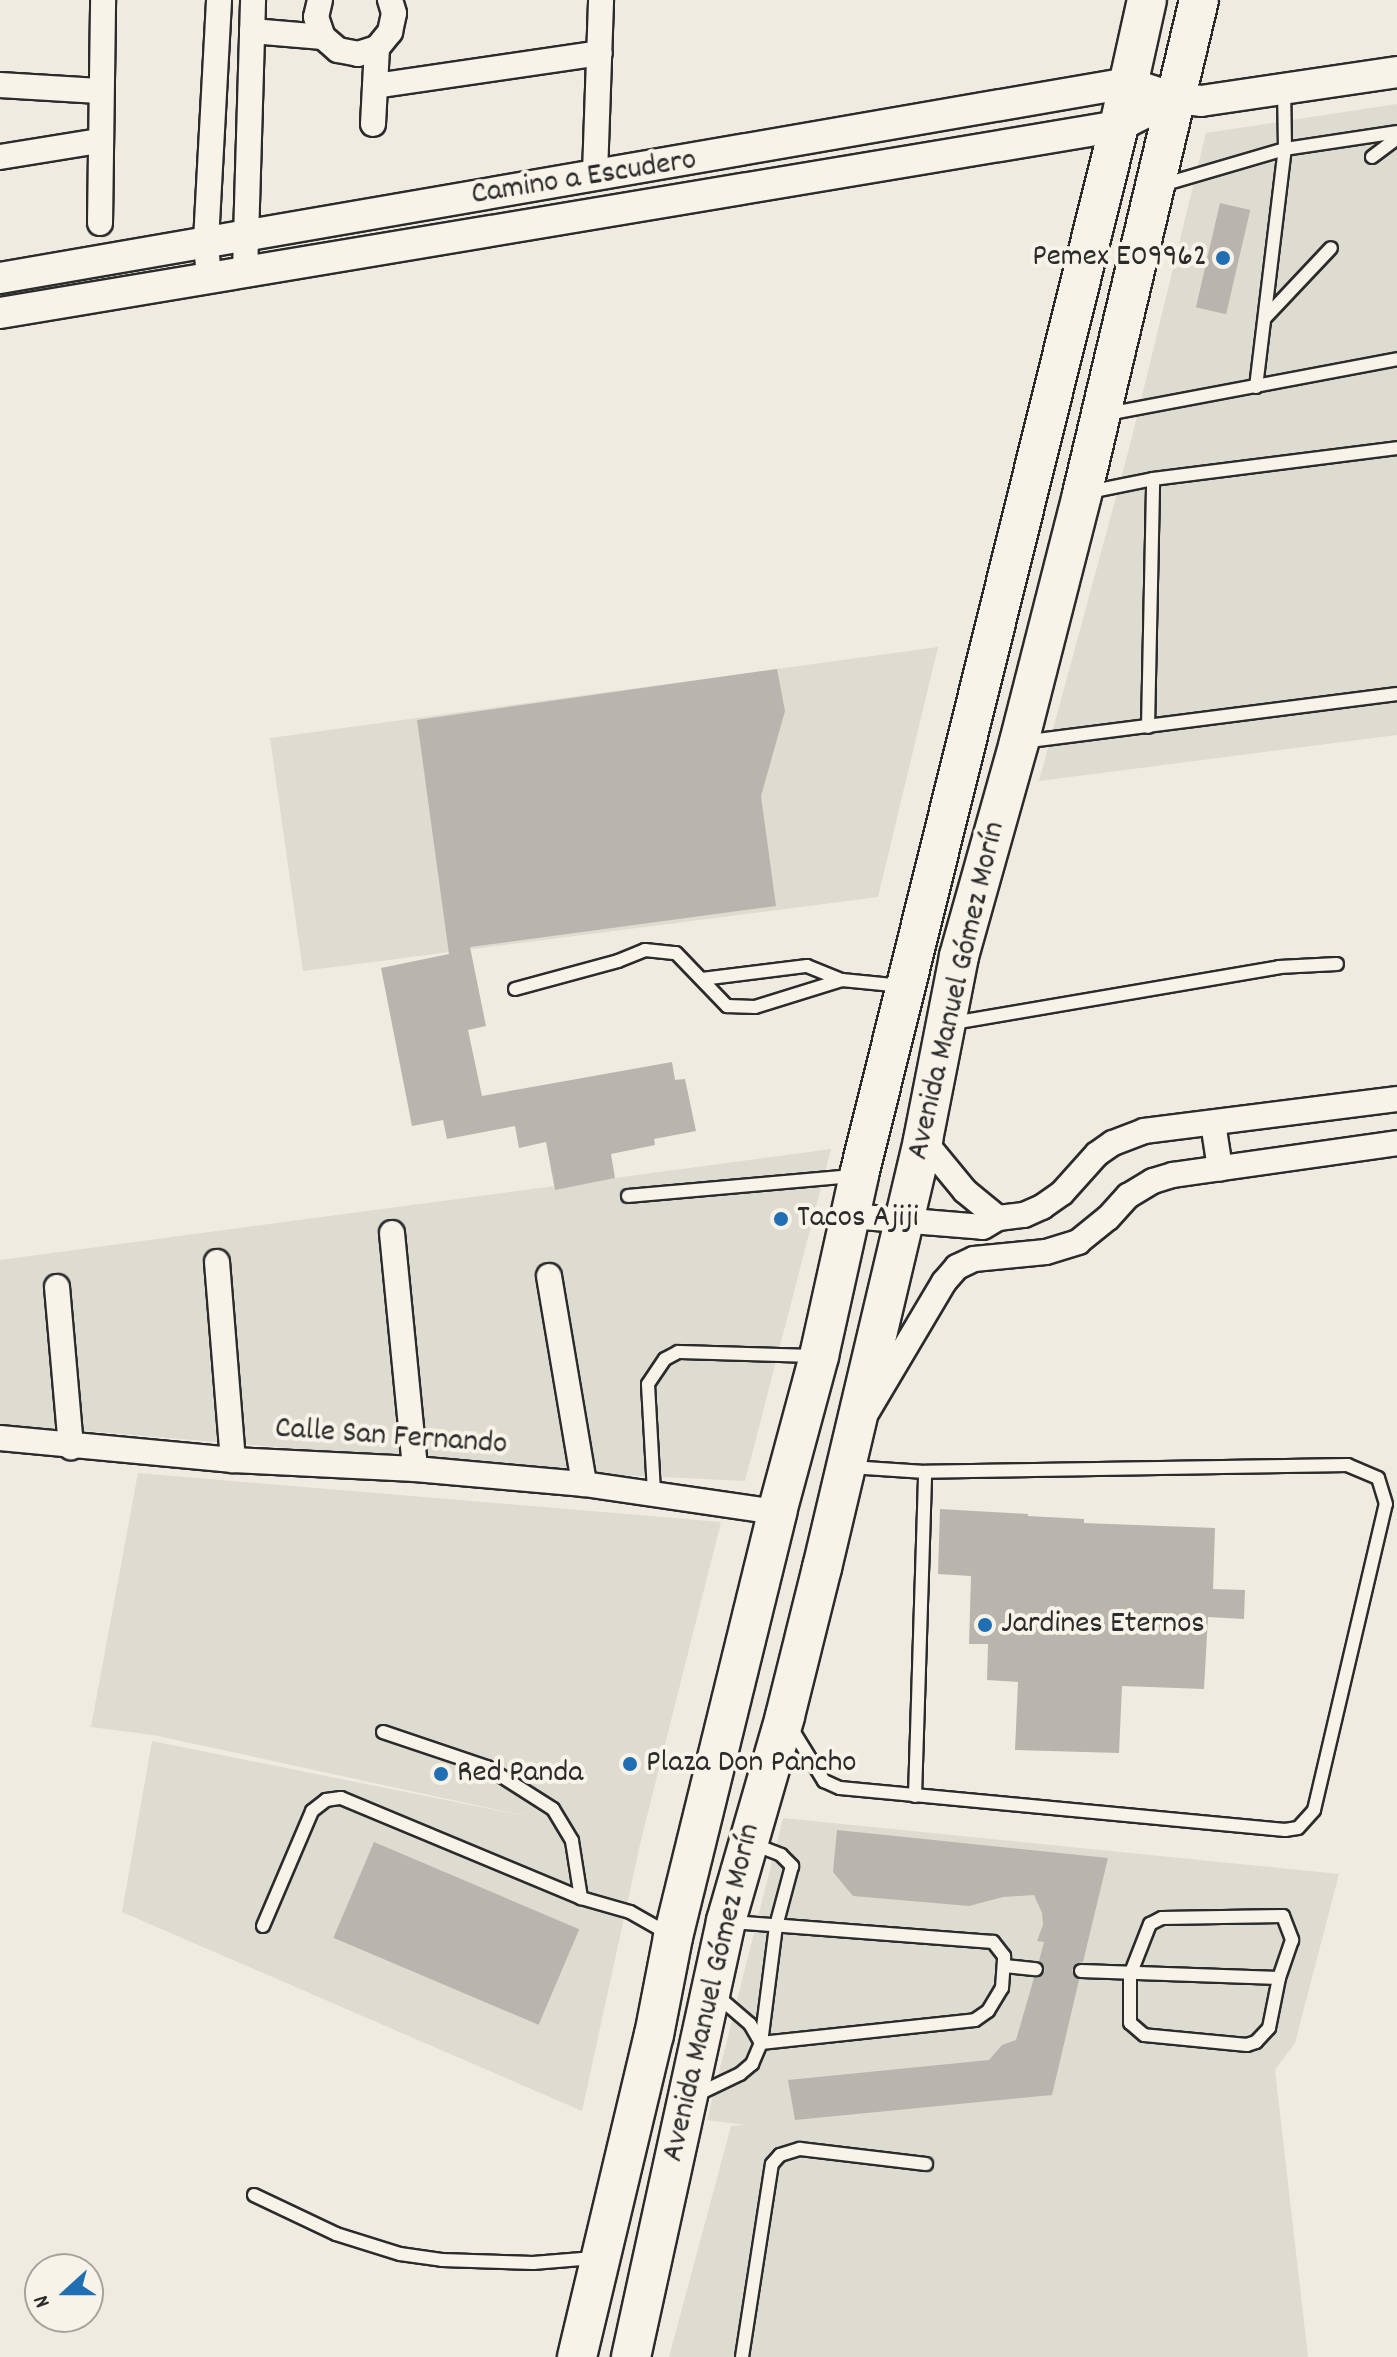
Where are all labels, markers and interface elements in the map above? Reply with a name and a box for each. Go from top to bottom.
street label: Camino a Escudero [469,142,699,216]
place label: Pemex E09962 [1032,239,1207,277]
marker: Pemex E09962 [1214,249,1232,267]
street label: Avenida Manuel Gómez Morín [900,818,1016,1164]
place label: Tacos Ajiji [797,1200,919,1238]
marker: Tacos Ajiji [772,1210,790,1228]
street label: Calle San Fernando [274,1411,508,1465]
place label: Jardines Eternos [1001,1606,1205,1644]
marker: Jardines Eternos [976,1616,994,1634]
place label: Plaza Don Pancho [646,1745,857,1783]
place label: Red Panda [457,1755,583,1793]
marker: Plaza Don Pancho [621,1755,639,1773]
marker: Red Panda [432,1765,450,1783]
street label: Avenida Manuel Gómez Morín [655,1820,771,2166]
north arrow [24,2253,104,2333]
text: N [27,2290,59,2312]

